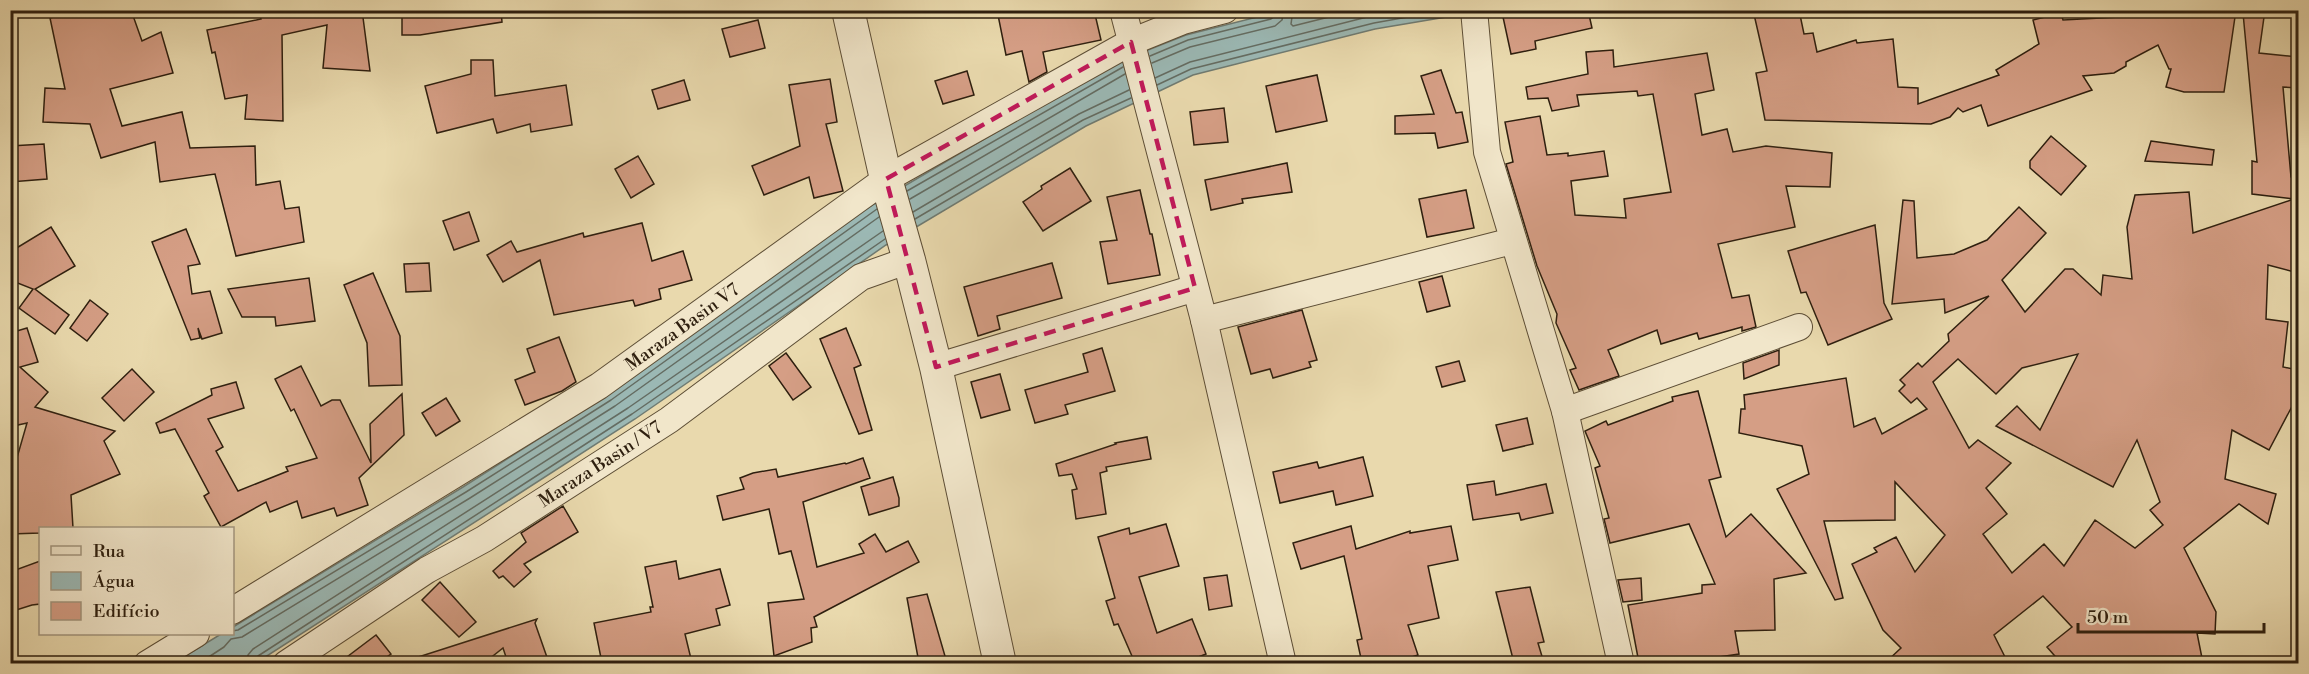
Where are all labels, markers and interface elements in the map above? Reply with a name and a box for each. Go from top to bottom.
street label: Maraza Basin V7 [621,278,744,376]
street label: Maraza Basin / V7 [534,416,666,513]
legend [39,527,234,635]
text: Rua [93,540,126,563]
text: Água [92,570,135,593]
scale bar [2078,596,2264,634]
text: Edifício [93,600,160,623]
text: 50 m [2087,606,2129,629]

